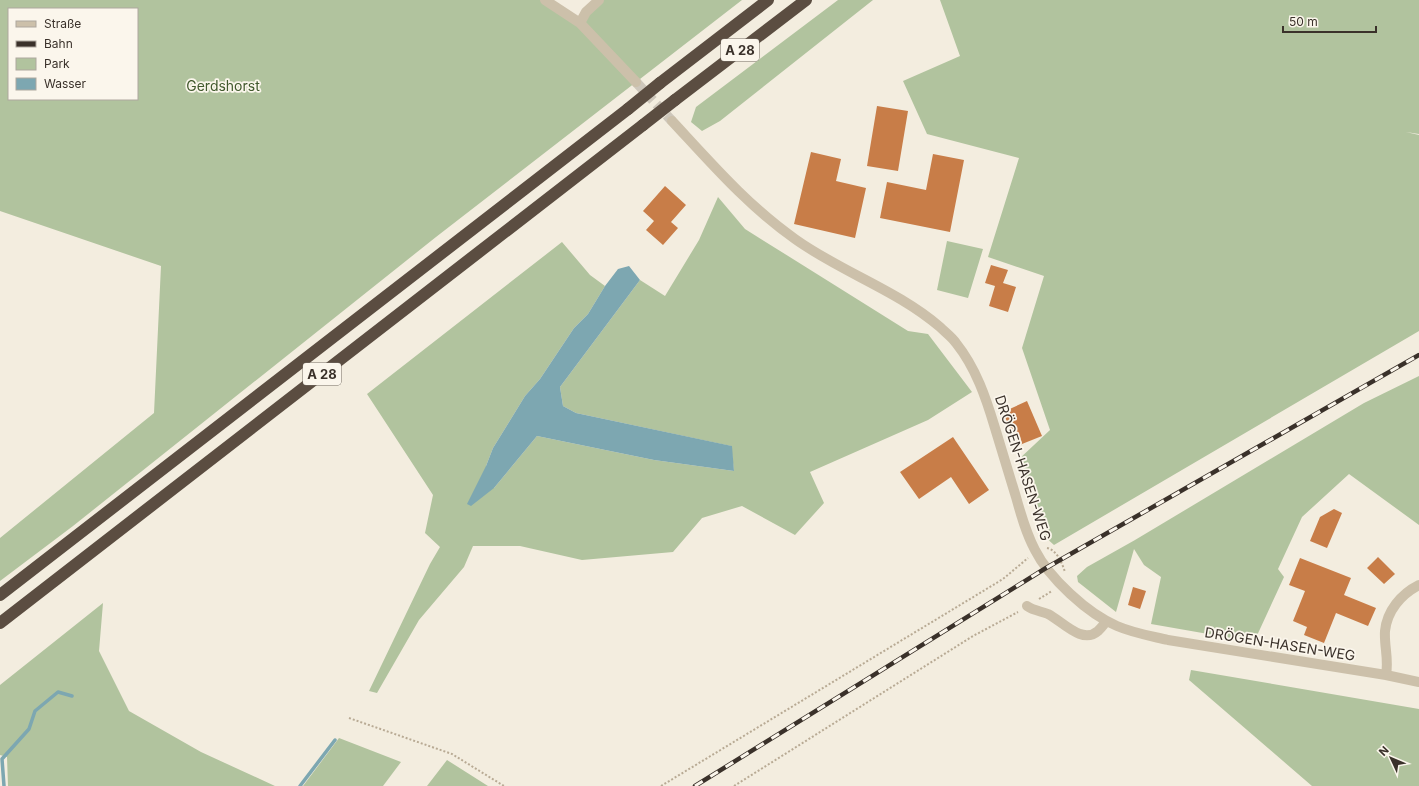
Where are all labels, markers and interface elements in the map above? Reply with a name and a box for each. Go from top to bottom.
legend [8,8,138,100]
scale bar [1283,8,1376,34]
text: 50 m [1289,14,1318,29]
text: Straße [44,16,81,31]
text: Bahn [44,36,73,51]
road number: A 28 [721,39,759,61]
text: Park [44,56,70,71]
text: Wasser [44,76,87,91]
park label: Gerdshorst [186,77,260,94]
road number: A 28 [303,363,341,385]
street label: DRÖGEN-HASEN-WEG [992,393,1055,543]
street label: DRÖGEN-HASEN-WEG [1204,623,1357,664]
north arrow [1371,738,1411,778]
text: N [1376,743,1392,759]

